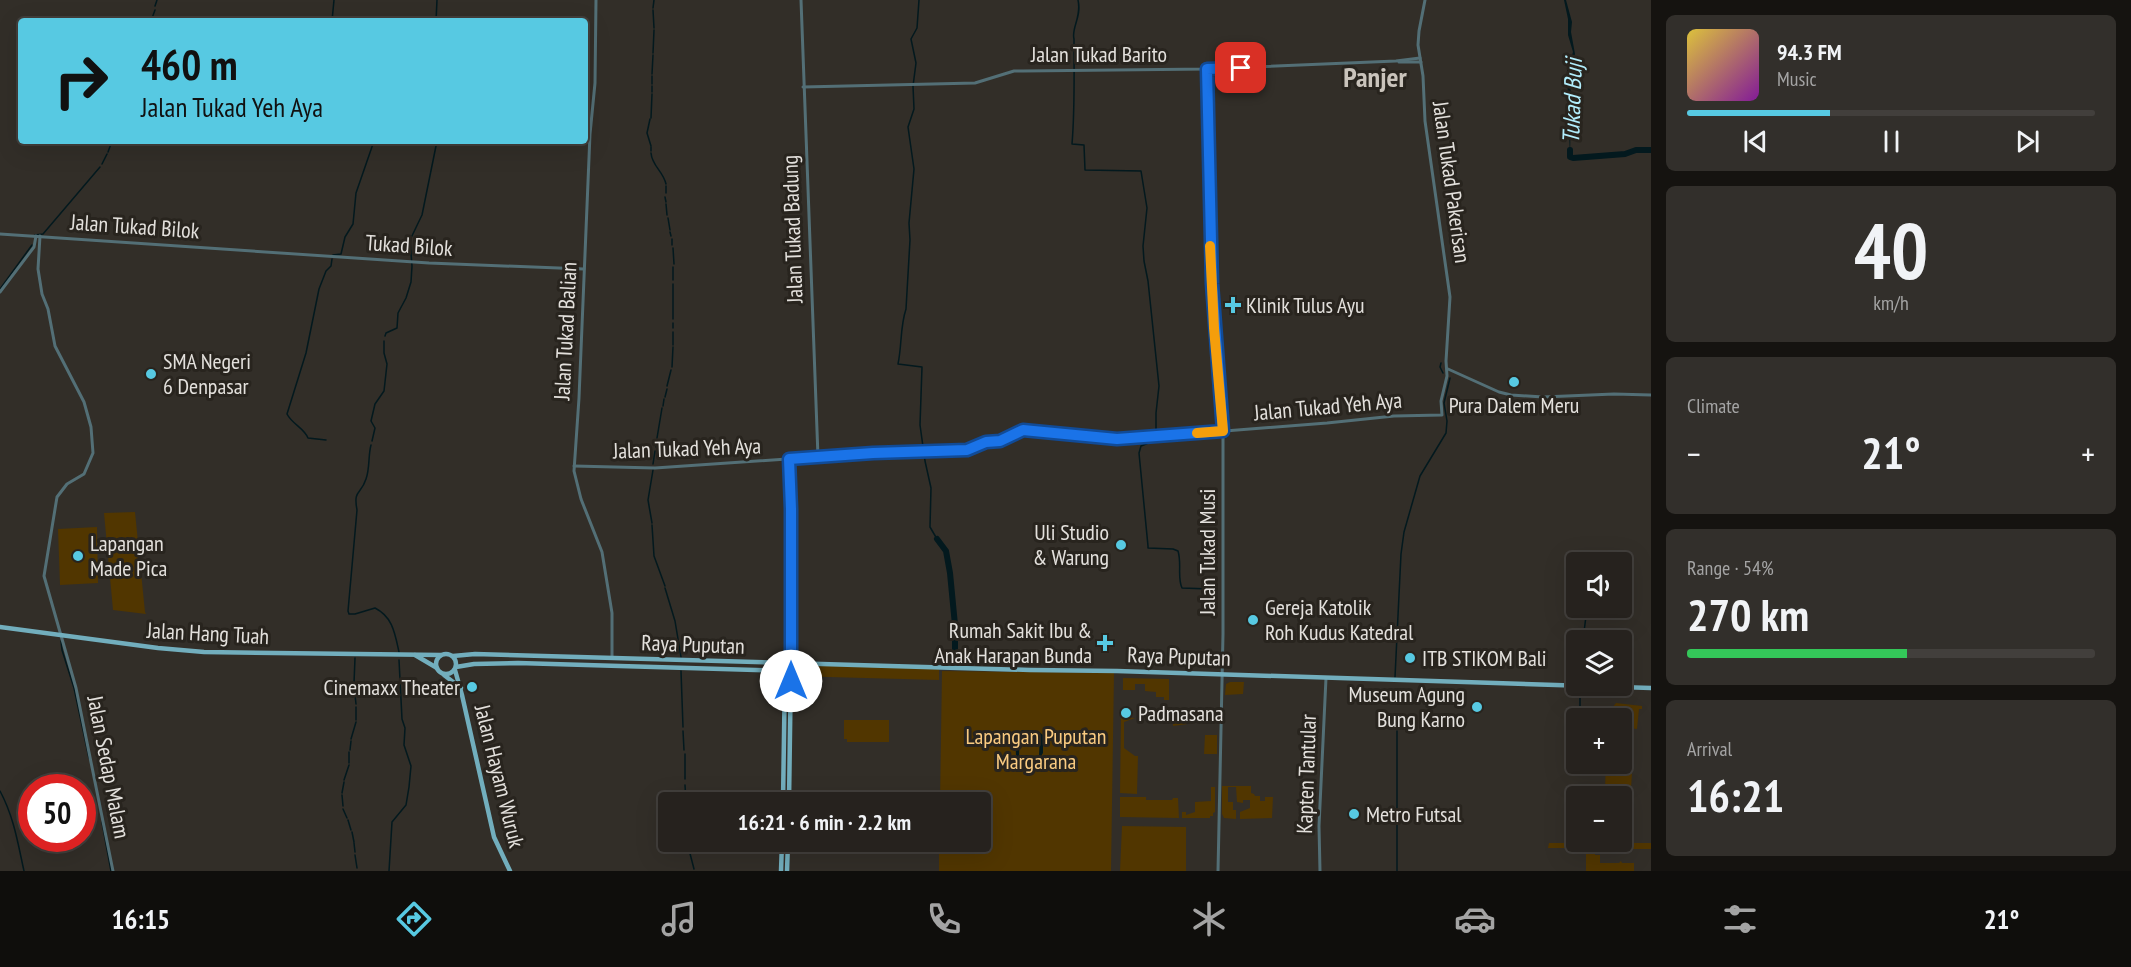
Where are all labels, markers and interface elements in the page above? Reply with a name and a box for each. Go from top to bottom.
text: 460 m [141,37,238,92]
text: 94.3 FM [1777,38,1842,66]
street label: Jalan Tukad Barito [1030,40,1167,68]
icon: right [42,42,120,120]
pin [1215,42,1266,93]
icon: arrive [1224,51,1257,84]
water label: Tukad Buji [1555,55,1589,144]
district label: Panjer [1343,58,1407,95]
text: Music [1777,66,1817,92]
text: Jalan Tukad Yeh Aya [141,90,323,124]
street label: Jalan Tukad Pakerisan [1427,98,1477,265]
icon: previous [1739,125,1772,158]
icon: pause [1875,125,1908,158]
icon: next [2011,125,2044,158]
street label: Jalan Tukad Badung [775,154,809,305]
text: 40 [1854,200,1928,301]
street label: Jalan Tukad Bilok [69,207,201,245]
street label: Tukad Bilok [364,228,454,262]
street label: Jalan Tukad Balian [547,261,583,402]
text: km/h [1873,290,1909,316]
place label: Klinik Tulus Ayu [1246,291,1365,319]
marker: Klinik Tulus Ayu [1224,296,1242,314]
place label: SMA Negeri 6 Denpasar [163,347,251,400]
marker: SMA Negeri 6 Denpasar [144,367,158,381]
marker: Pura Dalem Meru [1507,375,1521,389]
street label: Jalan Tukad Yeh Aya [1252,386,1403,426]
place label: Pura Dalem Meru [1449,391,1579,419]
text: Climate [1687,393,1740,419]
text: 21° [1861,423,1921,481]
street label: Jalan Tukad Yeh Aya [611,431,762,465]
text: − [1687,432,1701,475]
text: + [2081,432,2095,475]
street label: Jalan Tukad Musi [1193,489,1221,616]
place label: Uli Studio & Warung [1033,518,1109,571]
place label: Lapangan Made Pica [90,529,167,582]
marker: Uli Studio & Warung [1114,538,1128,552]
marker: Lapangan Made Pica [71,549,85,563]
map controls [1566,552,1632,852]
button: sound [1566,552,1632,618]
text: Range · 54% [1687,555,1774,581]
text: 270 km [1687,585,1809,643]
place label: Gereja Katolik Roh Kudus Katedral [1265,593,1414,646]
marker: Gereja Katolik Roh Kudus Katedral [1246,613,1260,627]
street label: Jalan Hang Tuah [145,616,270,650]
place label: Rumah Sakit Ibu & Anak Harapan Bunda [934,616,1092,669]
street label: Raya Puputan [641,628,745,660]
button: layers [1566,630,1632,696]
marker: Rumah Sakit Ibu & Anak Harapan Bunda [1096,634,1114,652]
street label: Raya Puputan [1127,640,1231,672]
place label: ITB STIKOM Bali [1422,644,1547,672]
position arrow [759,649,823,713]
marker: ITB STIKOM Bali [1403,651,1417,665]
place label: Cinemaxx Theater [323,673,460,701]
marker: Cinemaxx Theater [465,680,479,694]
place label: Museum Agung Bung Karno [1349,680,1465,733]
street label: Jalan Sedap Malam [81,692,137,841]
place label: Padmasana [1138,699,1223,727]
marker: Museum Agung Bung Karno [1470,700,1484,714]
street label: Jalan Hayam Wuruk [468,701,531,851]
marker: Padmasana [1119,706,1133,720]
button: + [1566,708,1632,774]
street label: Kapten Tantular [1290,714,1322,834]
park label: Lapangan Puputan Margarana [966,722,1106,775]
text: Arrival [1687,736,1732,762]
text: 16:21 [1687,766,1784,824]
speed limit sign: 50 [18,774,96,852]
button: − [1566,786,1632,852]
place label: Metro Futsal [1366,800,1462,828]
marker: Metro Futsal [1347,807,1361,821]
text: 16:21 · 6 min · 2.2 km [738,808,911,836]
icon: directions [393,898,435,940]
icon: music [658,898,700,940]
icon: phone [923,898,965,940]
icon: climate [1188,898,1230,940]
icon: car [1454,898,1496,940]
icon: filters [1719,898,1761,940]
text: 16:15 [112,902,170,936]
text: 21° [1984,902,2019,936]

